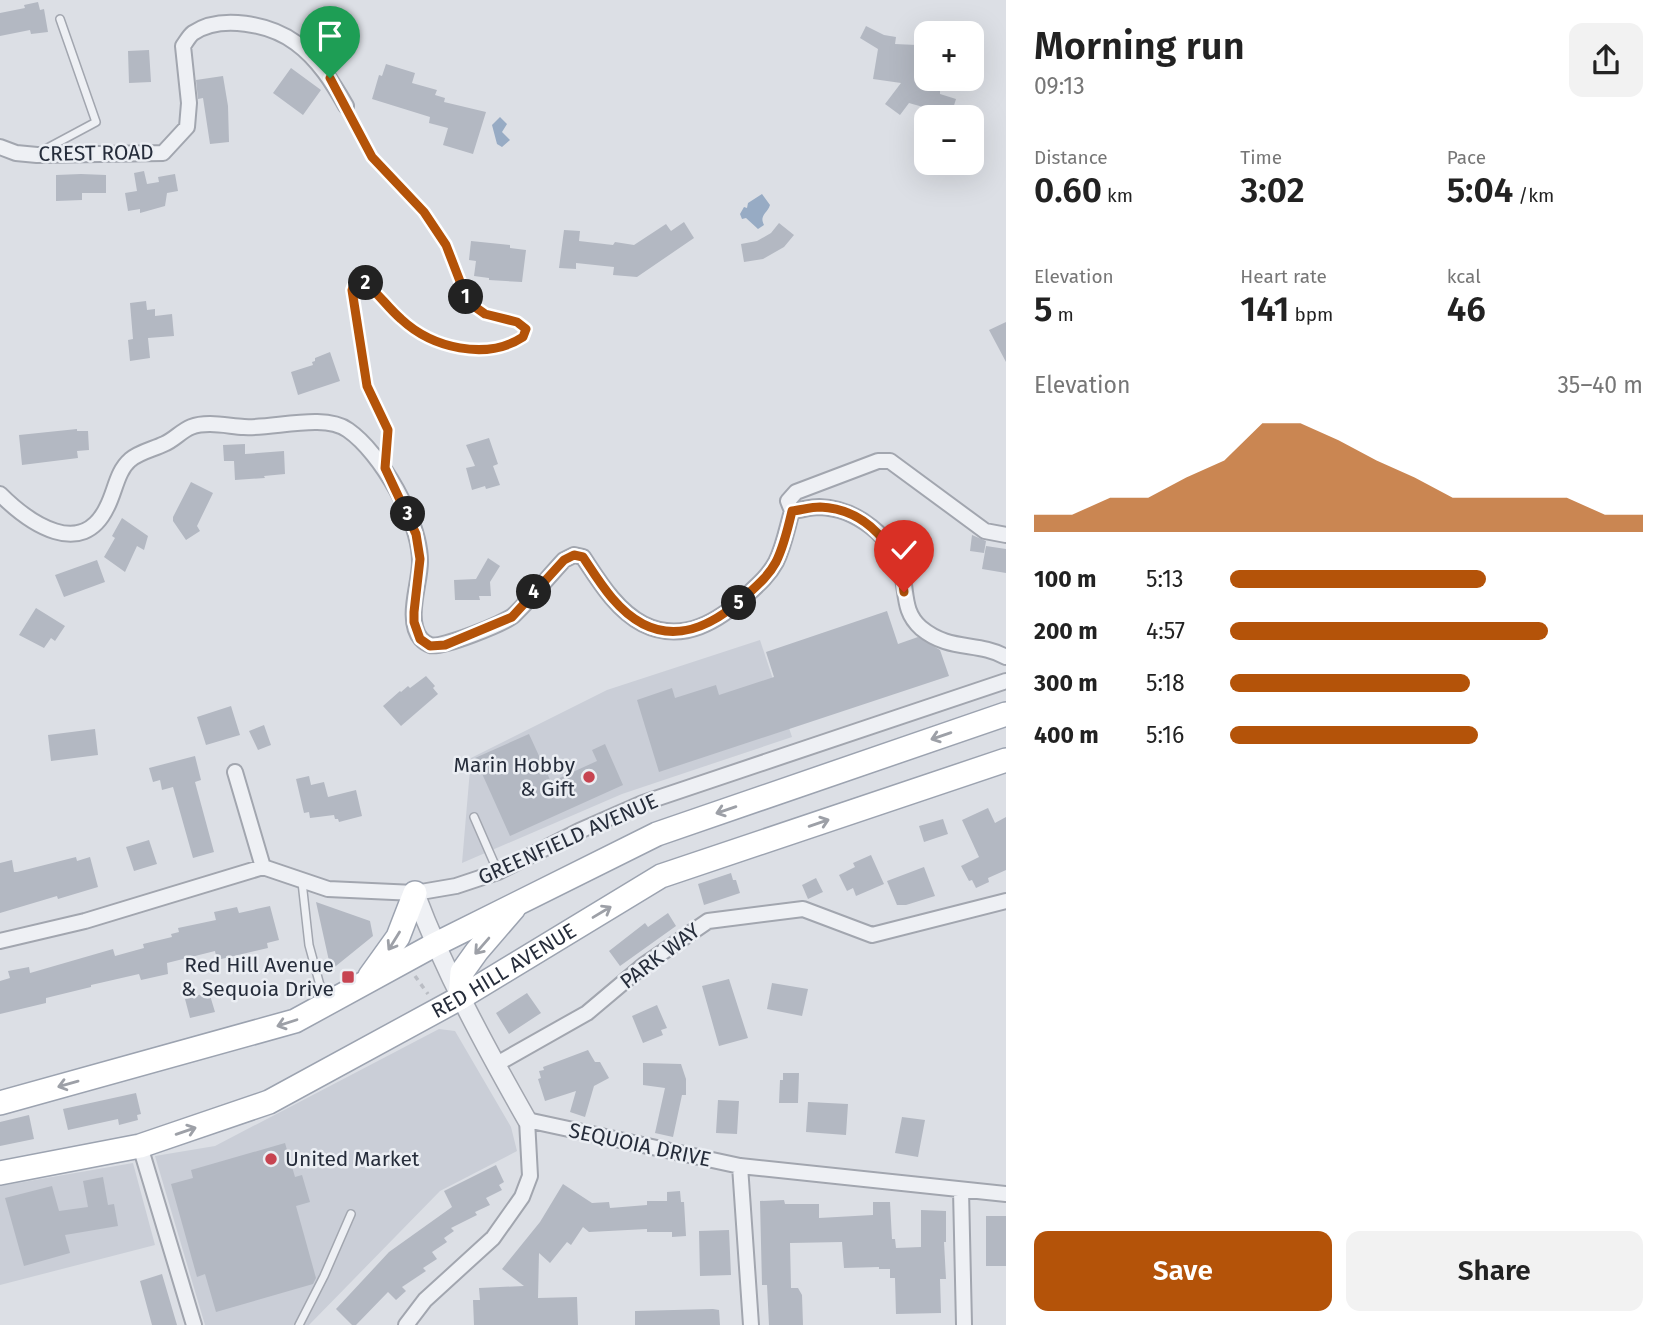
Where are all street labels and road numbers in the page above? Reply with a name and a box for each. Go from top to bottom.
street label: CREST ROAD [38,139,154,167]
street label: GREENFIELD AVENUE [474,788,662,890]
street label: RED HILL AVENUE [427,917,581,1024]
street label: PARK WAY [615,917,706,995]
street label: SEQUOIA DRIVE [567,1117,713,1173]

